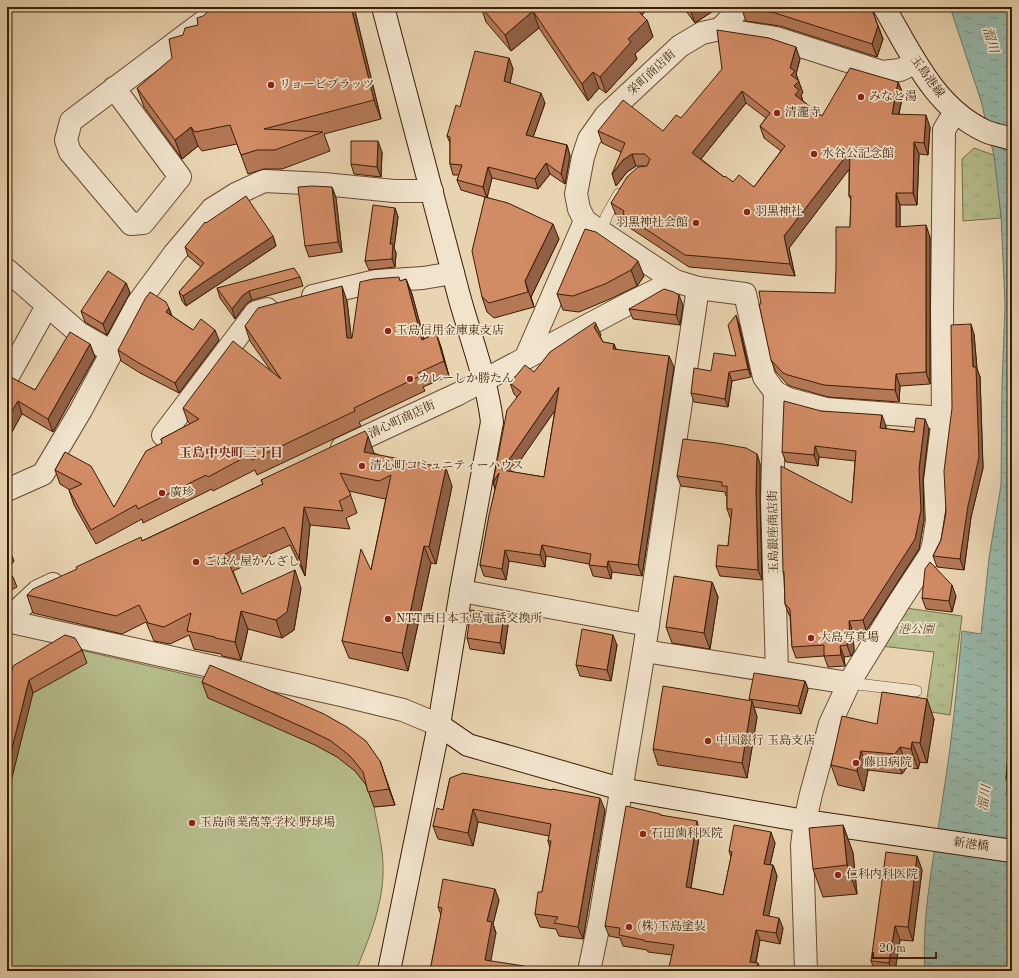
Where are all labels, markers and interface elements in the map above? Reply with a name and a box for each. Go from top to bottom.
water label: 溜川 [980,25,1001,56]
street label: 栄町商店街 [625,46,679,98]
street label: 玉島港線 [908,53,948,100]
place label: リョービプラッツ [279,78,374,91]
marker: リョービプラッツ [266,80,276,90]
place label: みなと湯 [869,90,917,103]
marker: みなと湯 [856,92,866,102]
place label: 清瀧寺 [785,105,821,119]
marker: 清瀧寺 [772,108,782,118]
place label: 水谷公記念館 [822,146,894,160]
marker: 水谷公記念館 [809,149,819,159]
place label: 羽黒神社 [755,204,803,218]
marker: 羽黒神社 [742,207,752,217]
place label: 羽黒神社会館 [616,215,688,229]
marker: 羽黒神社会館 [691,218,701,228]
place label: 玉島信用金庫東支店 [396,323,504,337]
marker: 玉島信用金庫東支店 [383,326,393,336]
place label: カレーしか勝たん [418,372,514,385]
marker: カレーしか勝たん [405,374,415,384]
street label: 清心町商店街 [366,397,438,441]
district label: 玉島中央町三丁目 [179,445,283,460]
place label: 清心町コミュニティーハウス [370,459,524,472]
marker: 清心町コミュニティーハウス [357,461,367,471]
place label: 廣珍 [170,485,194,499]
marker: 廣珍 [157,488,167,498]
street label: 玉島銀座商店街 [765,489,781,574]
place label: ごはん屋かんざし [204,555,300,568]
marker: ごはん屋かんざし [191,557,201,567]
place label: NTT西日本玉島電話交換所 [396,611,542,625]
marker: NTT西日本玉島電話交換所 [383,614,393,624]
park label: 港公園 [898,623,936,636]
place label: 大島写真場 [819,630,879,644]
marker: 大島写真場 [806,633,816,643]
place label: 中国銀行 玉島支店 [716,733,815,747]
marker: 中国銀行 玉島支店 [703,736,713,746]
place label: 藤田病院 [864,755,912,769]
marker: 藤田病院 [851,758,861,768]
water label: 溜川 [976,782,994,812]
place label: 玉島商業高等学校 野球場 [200,815,335,829]
marker: 玉島商業高等学校 野球場 [187,818,197,828]
place label: 石田歯科医院 [651,826,723,840]
marker: 石田歯科医院 [638,829,648,839]
street label: 新港橋 [952,835,990,853]
place label: 仁科内科医院 [846,867,918,881]
marker: 仁科内科医院 [833,870,843,880]
place label: (株)玉島塗装 [637,919,706,933]
marker: (株)玉島塗装 [624,922,634,932]
scale bar [873,934,936,960]
text: 20 m [879,943,906,955]

